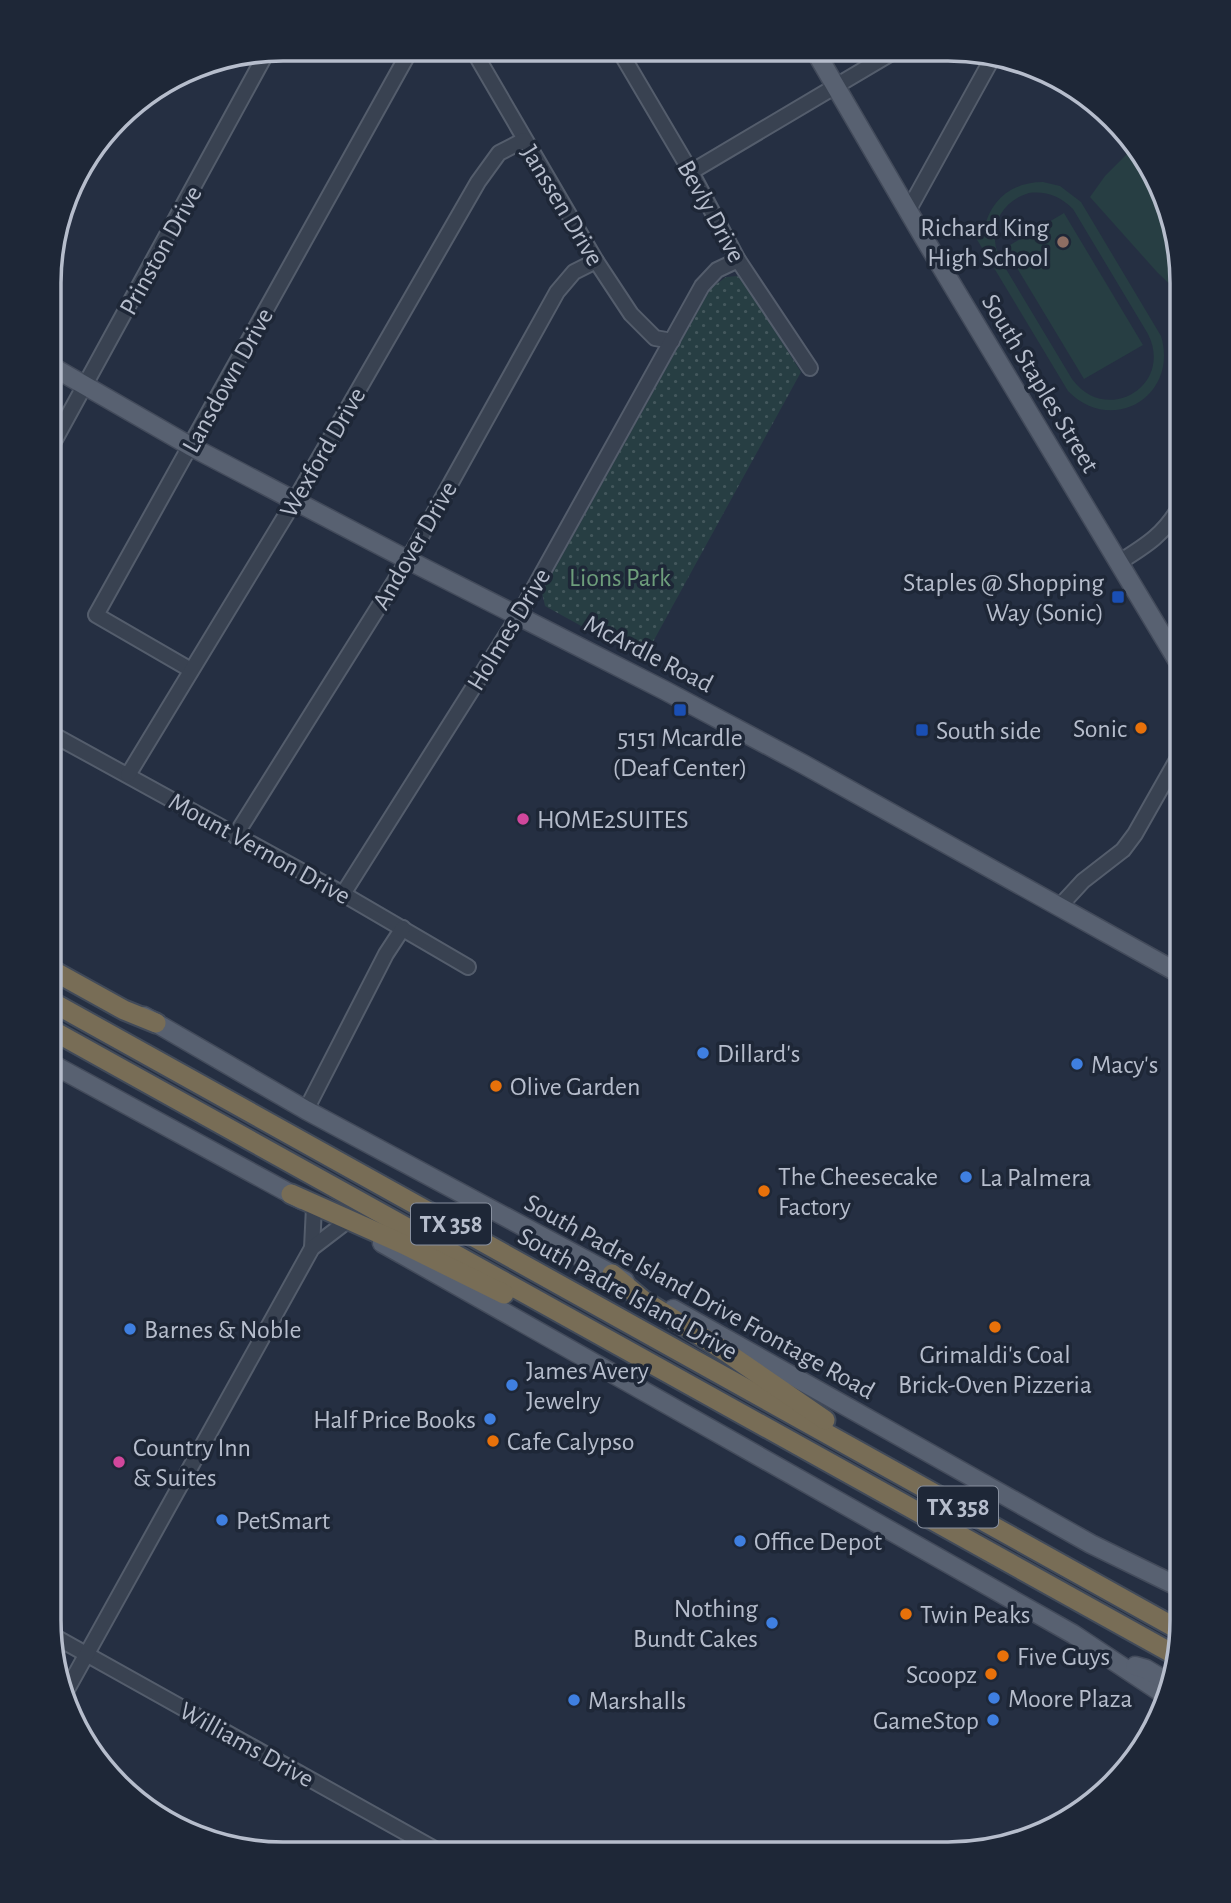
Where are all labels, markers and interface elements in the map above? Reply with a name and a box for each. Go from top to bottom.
street label: Janssen Drive [516,141,608,270]
street label: Bevly Drive [672,156,750,267]
street label: Prinston Drive [115,182,207,319]
place label: Richard King High School [920,215,1049,271]
marker: Richard King High School [1055,234,1071,250]
street label: South Staples Street [977,290,1104,477]
street label: Lansdown Drive [178,304,278,457]
street label: Wexford Drive [275,383,370,522]
street label: Andover Drive [368,477,462,614]
street label: Holmes Drive [462,564,555,695]
park label: Lions Park [569,565,671,591]
place label: Staples @ Shopping Way (Sonic) [903,570,1104,626]
marker: Staples @ Shopping Way (Sonic) [1110,589,1126,605]
street label: McArdle Road [580,610,717,697]
marker: 5151 Mcardle (Deaf Center) [672,702,688,718]
place label: Sonic [1073,716,1127,742]
place label: South side [936,718,1041,744]
marker: Sonic [1133,720,1149,736]
marker: South side [914,722,930,738]
place label: 5151 Mcardle (Deaf Center) [613,725,747,781]
street label: Mount Vernon Drive [164,788,355,910]
place label: HOME2SUITES [537,807,688,833]
marker: HOME2SUITES [515,811,531,827]
place label: Dillard's [717,1041,800,1067]
marker: Dillard's [695,1045,711,1061]
place label: Macy's [1091,1052,1158,1078]
marker: Macy's [1069,1056,1085,1072]
place label: Olive Garden [510,1074,640,1100]
marker: Olive Garden [488,1078,504,1094]
place label: The Cheesecake Factory [778,1164,938,1220]
place label: La Palmera [980,1165,1091,1191]
marker: La Palmera [958,1169,974,1185]
marker: The Cheesecake Factory [756,1183,772,1199]
street label: South Padre Island Drive Frontage Road [520,1189,879,1404]
road number: TX 358 [411,1204,491,1244]
street label: South Padre Island Drive [513,1223,742,1365]
place label: Barnes & Noble [144,1317,302,1343]
marker: Grimaldi's Coal Brick-Oven Pizzeria [987,1319,1003,1335]
marker: Barnes & Noble [122,1321,138,1337]
place label: Grimaldi's Coal Brick-Oven Pizzeria [898,1342,1092,1398]
place label: James Avery Jewelry [526,1358,649,1414]
marker: James Avery Jewelry [504,1377,520,1393]
place label: Half Price Books [313,1407,476,1433]
marker: Half Price Books [482,1411,498,1427]
place label: Cafe Calypso [507,1429,635,1455]
marker: Cafe Calypso [485,1433,501,1449]
place label: Country Inn & Suites [133,1435,251,1491]
marker: Country Inn & Suites [111,1454,127,1470]
road number: TX 358 [918,1486,998,1527]
place label: PetSmart [236,1508,330,1534]
marker: PetSmart [214,1512,230,1528]
place label: Office Depot [754,1529,882,1555]
marker: Office Depot [732,1533,748,1549]
place label: Nothing Bundt Cakes [633,1596,758,1652]
place label: Twin Peaks [920,1602,1030,1628]
marker: Twin Peaks [898,1606,914,1622]
marker: Nothing Bundt Cakes [764,1615,780,1631]
place label: Five Guys [1017,1644,1110,1670]
marker: Five Guys [995,1648,1011,1664]
place label: Scoopz [906,1662,977,1688]
marker: Scoopz [983,1666,999,1682]
place label: Moore Plaza [1008,1686,1133,1712]
place label: Marshalls [588,1688,686,1714]
marker: Moore Plaza [986,1690,1002,1706]
marker: Marshalls [566,1692,582,1708]
street label: Williams Drive [175,1697,318,1792]
place label: GameStop [873,1708,979,1734]
marker: GameStop [985,1712,1001,1728]

